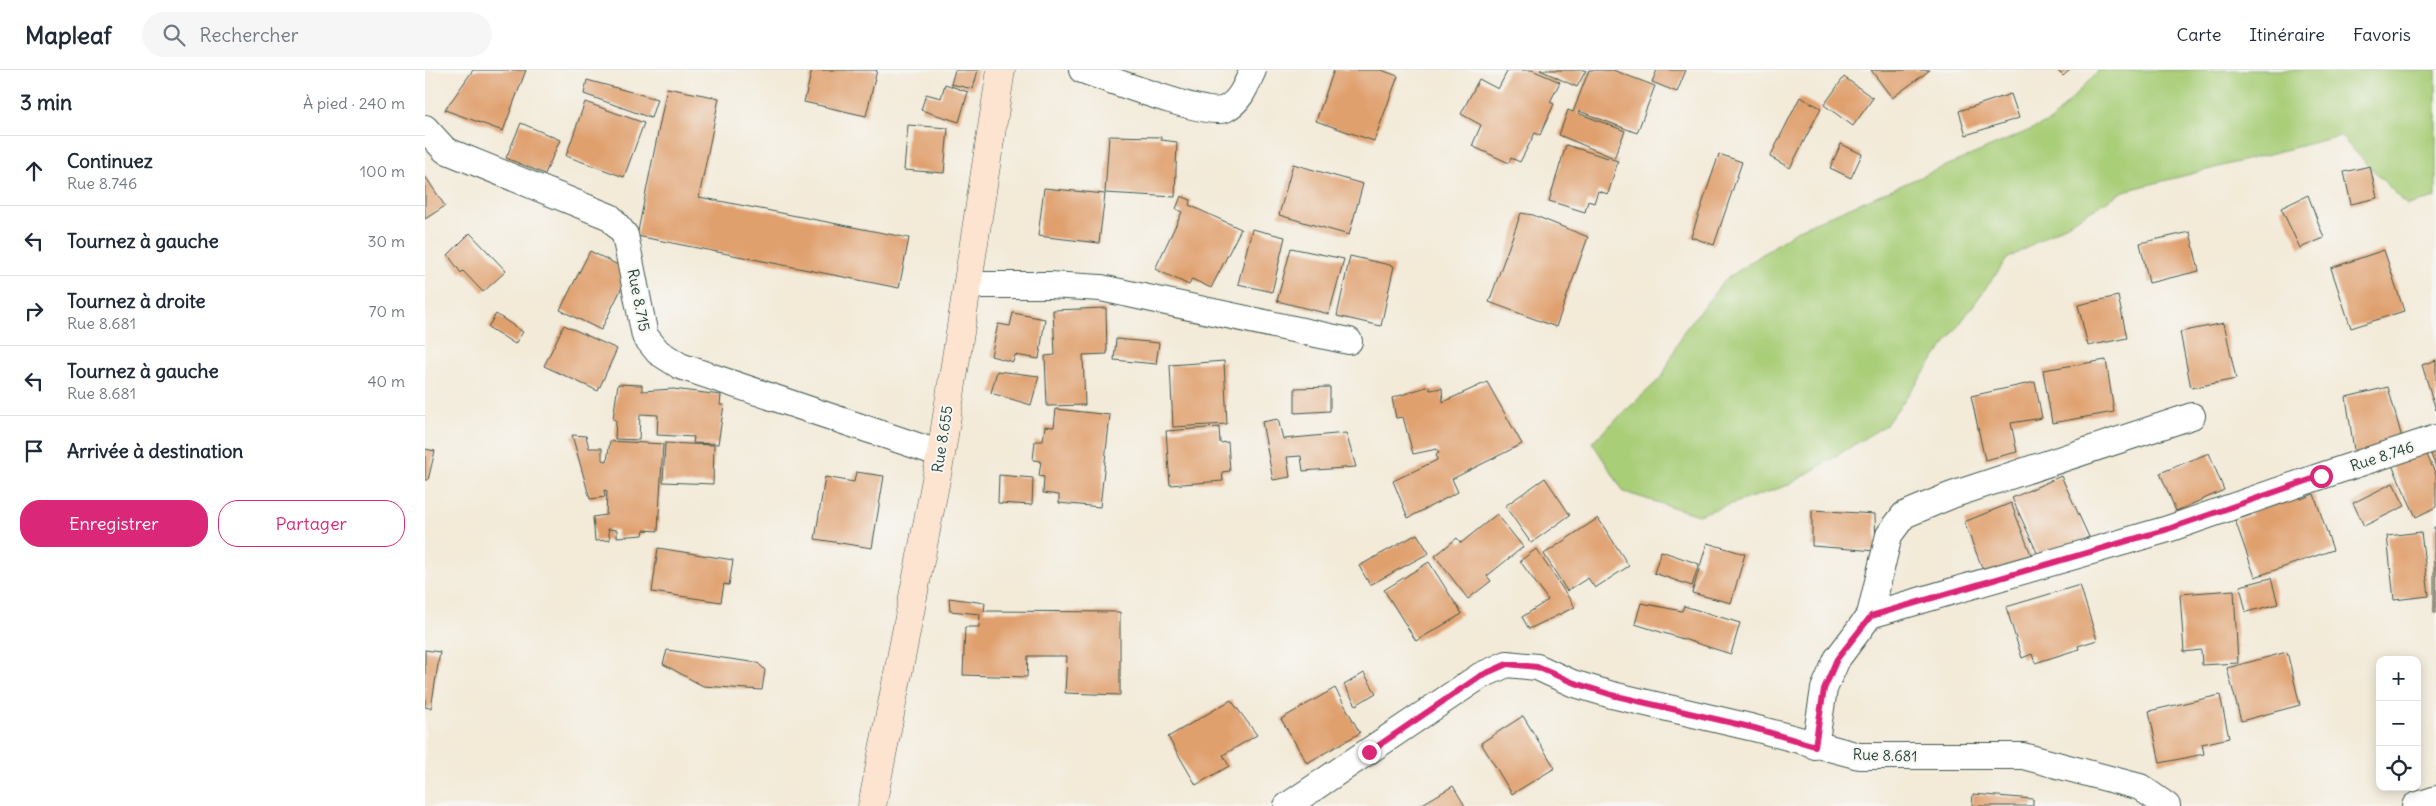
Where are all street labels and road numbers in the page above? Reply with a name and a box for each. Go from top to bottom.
street label: Rue 8.715 [624,267,654,333]
street label: Rue 8.655 [927,404,957,474]
street label: Rue 8.746 [2348,437,2416,475]
street label: Rue 8.681 [1852,744,1918,766]

